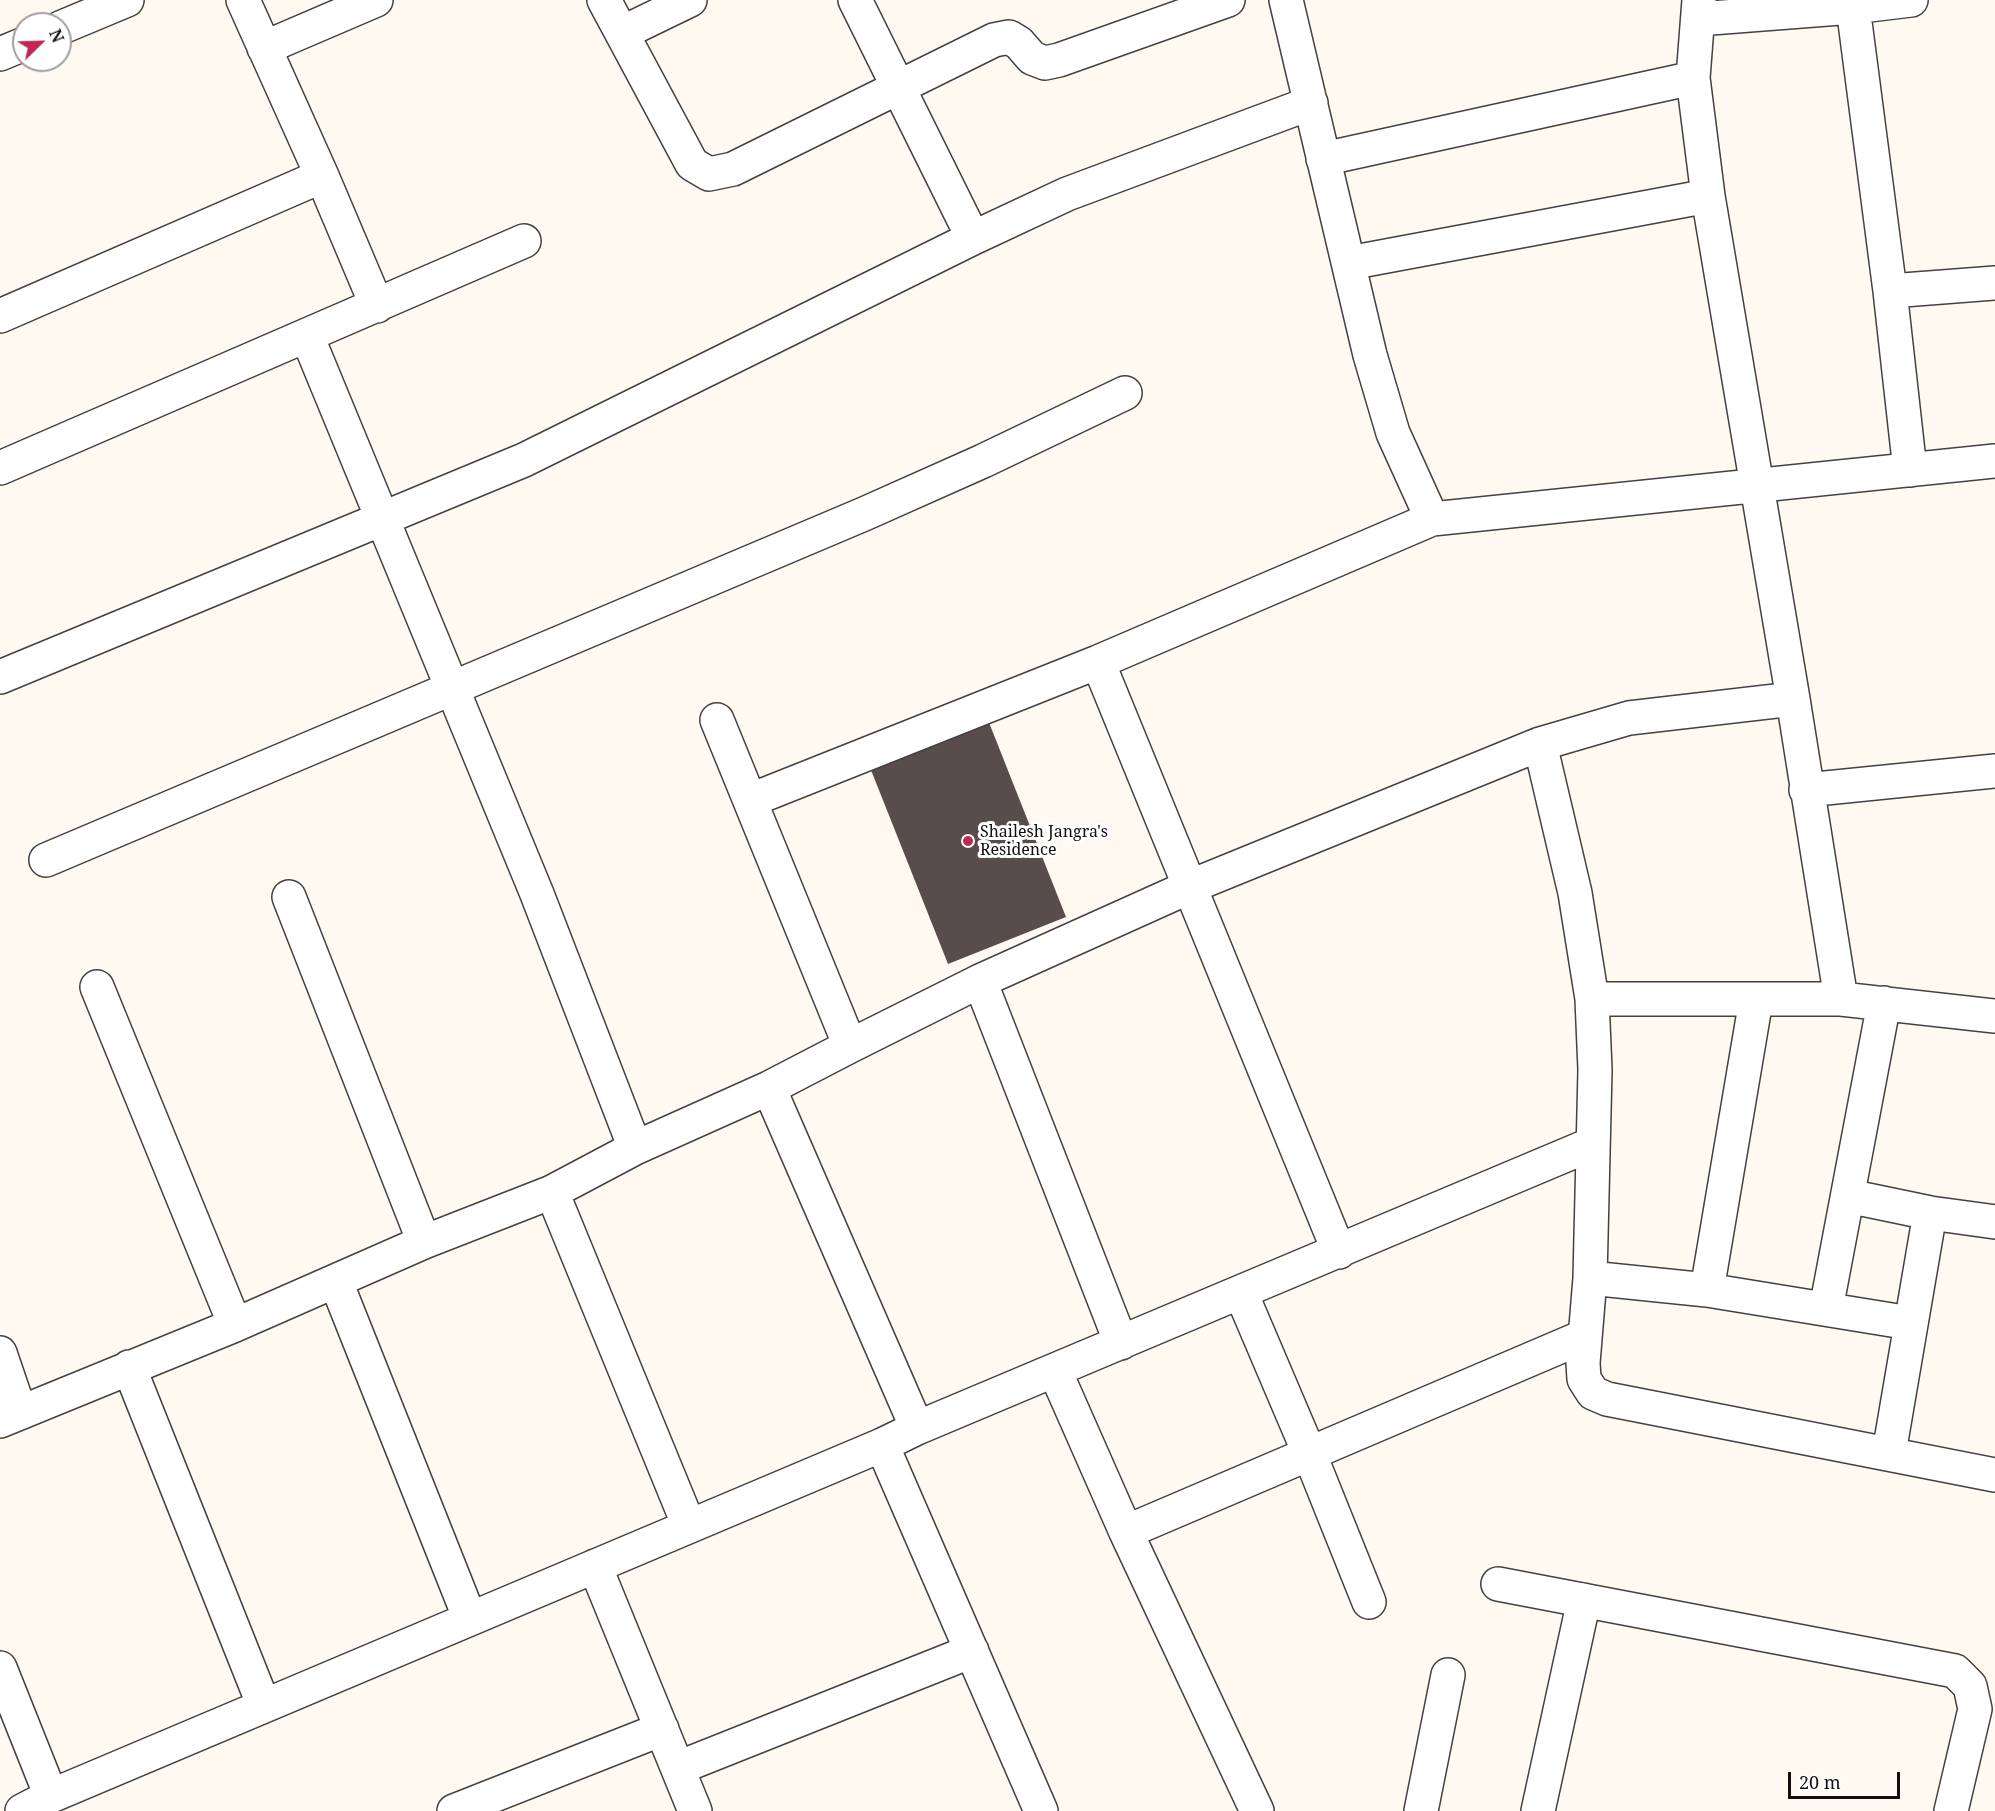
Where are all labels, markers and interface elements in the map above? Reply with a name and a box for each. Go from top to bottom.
north arrow [12,12,72,72]
text: N [44,26,69,46]
place label: Shailesh Jangra's Residence [980,822,1108,860]
marker: Shailesh Jangra's Residence [961,834,975,848]
scale bar [1791,1760,1904,1798]
text: 20 m [1799,1770,1841,1794]

